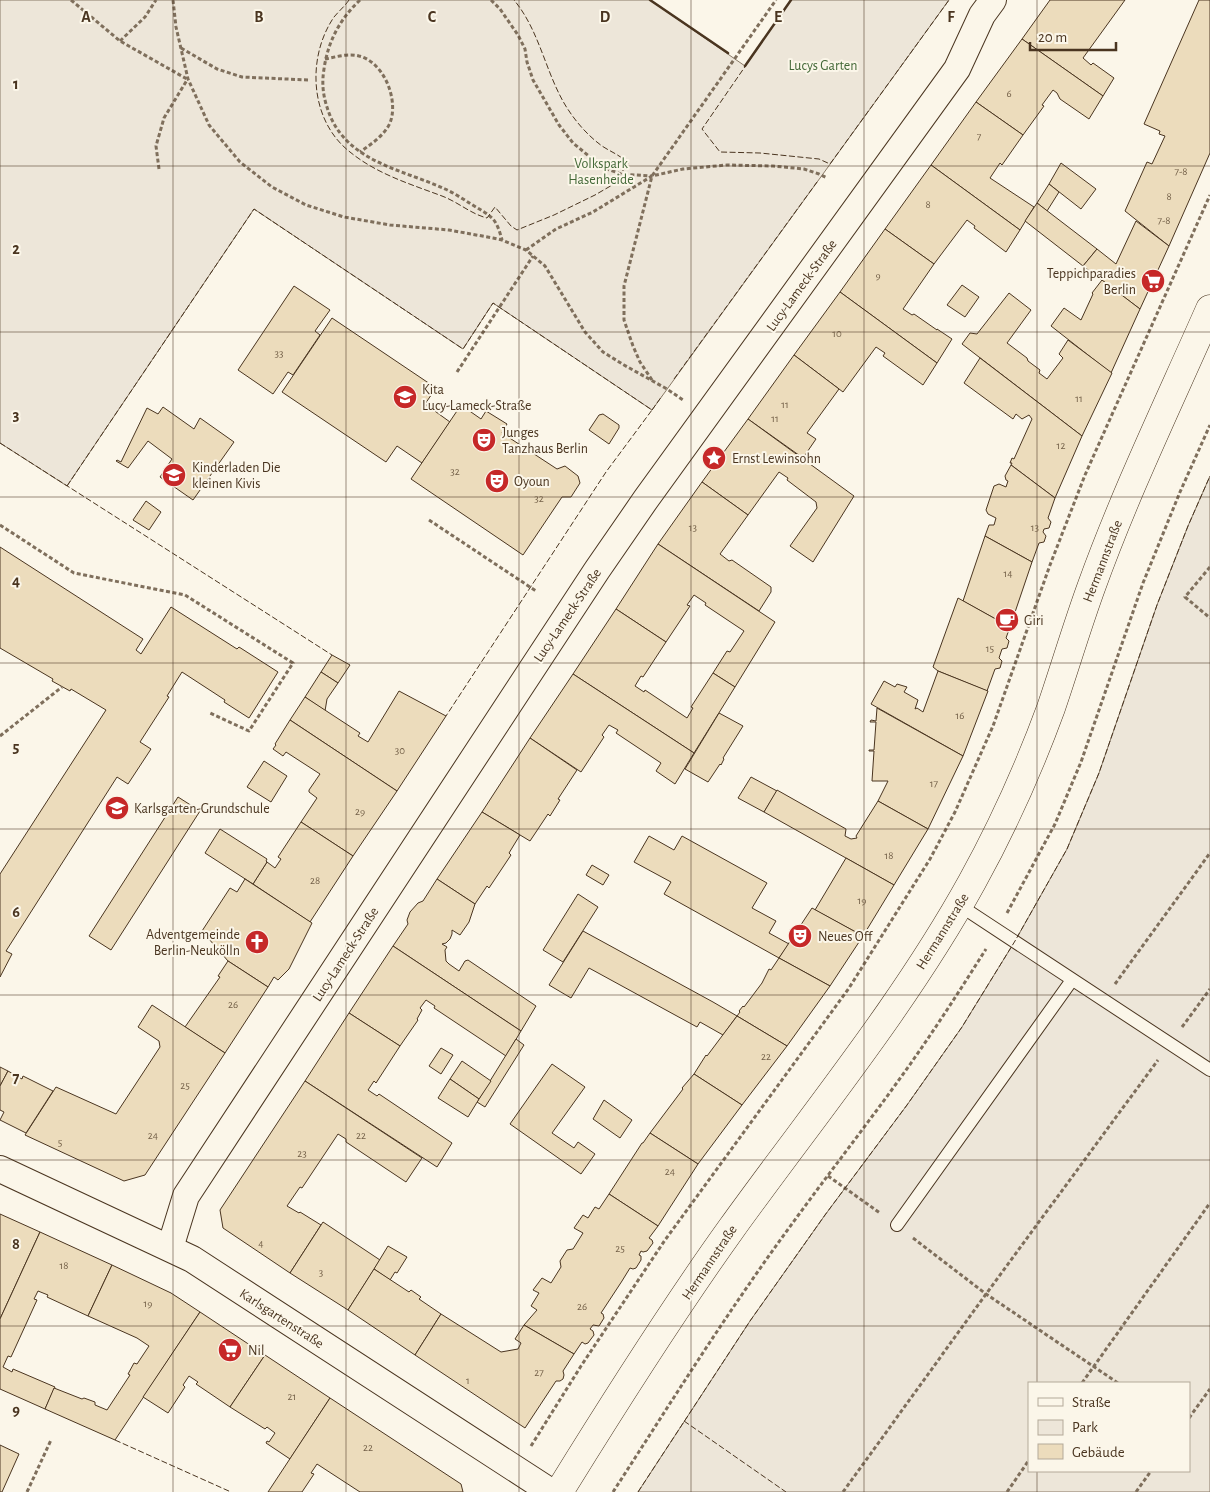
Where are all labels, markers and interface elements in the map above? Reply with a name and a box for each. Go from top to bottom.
text: A [81,9,91,25]
text: B [254,9,264,25]
text: C [428,9,437,25]
text: D [600,9,611,25]
text: E [774,9,782,25]
text: F [947,9,955,25]
scale bar [1030,20,1116,52]
text: 20 m [1038,30,1067,45]
park label: Lucys Garten [789,59,857,73]
text: 1 [13,76,19,92]
house number: 6 [1006,88,1012,99]
house number: 7 [977,131,982,142]
park label: Volkspark Hasenheide [568,157,634,187]
house number: 7-8 [1174,166,1188,177]
house number: 8 [1166,191,1172,202]
house number: 8 [925,199,931,210]
house number: 7-8 [1157,215,1171,226]
street label: Lucy-Lameck-Straße [764,237,840,334]
text: 2 [12,241,20,257]
place label: Teppichparadies Berlin [1047,267,1136,297]
supermarket icon: Teppichparadies Berlin [1140,268,1166,294]
house number: 9 [875,270,881,281]
house number: 10 [832,328,842,339]
house number: 33 [274,348,284,359]
place label: Kita Lucy-Lameck-Straße [422,383,531,413]
school or university icon: Kita Lucy-Lameck-Straße [392,384,418,410]
house number: 11 [1075,393,1083,404]
house number: 11 [781,399,789,410]
text: 3 [13,407,20,423]
house number: 11 [771,413,779,424]
place label: Junges Tanzhaus Berlin [502,426,588,456]
theatre icon: Junges Tanzhaus Berlin [471,427,497,453]
house number: 12 [1057,440,1065,451]
place icon: Ernst Lewinsohn [701,445,727,471]
place label: Ernst Lewinsohn [732,452,821,466]
place label: Kinderladen Die kleinen Kivis [192,461,281,491]
school or university icon: Kinderladen Die kleinen Kivis [161,462,187,488]
house number: 32 [450,466,460,477]
theatre icon: Oyoun [484,468,510,494]
place label: Oyoun [514,475,550,489]
house number: 32 [534,493,544,504]
street label: Hermannstraße [1081,518,1125,604]
house number: 13 [689,522,698,533]
house number: 13 [1031,522,1040,533]
street label: Lucy-Lameck-Straße [531,566,604,665]
house number: 14 [1003,568,1013,579]
text: 4 [12,573,20,589]
cafe icon: Giri [994,607,1020,633]
place label: Giri [1024,614,1044,628]
house number: 15 [986,643,995,654]
house number: 16 [956,710,964,721]
text: 5 [13,739,20,755]
house number: 30 [395,745,405,756]
house number: 17 [930,778,939,789]
school or university icon: Karlsgarten-Grundschule [104,795,130,821]
place label: Karlsgarten-Grundschule [134,802,270,816]
house number: 29 [355,806,365,817]
house number: 18 [885,850,894,861]
house number: 28 [310,875,320,886]
street label: Hermannstraße [914,891,972,972]
house number: 19 [858,895,866,906]
text: 6 [12,904,20,920]
street label: Lucy-Lameck-Straße [310,905,381,1004]
theatre icon: Neues Off [787,923,813,949]
place label: Adventgemeinde Berlin-Neukölln [146,928,240,958]
church icon: Adventgemeinde Berlin-Neukölln [244,929,270,955]
place label: Neues Off [818,930,873,944]
house number: 26 [228,999,238,1010]
house number: 22 [761,1051,771,1062]
text: 7 [13,1070,20,1086]
house number: 25 [180,1080,190,1091]
house number: 24 [148,1130,158,1141]
house number: 22 [356,1130,366,1141]
house number: 5 [58,1137,63,1148]
house number: 23 [297,1148,307,1159]
house number: 24 [665,1166,675,1177]
street label: Hermannstraße [680,1223,740,1302]
text: 8 [12,1236,20,1252]
house number: 4 [258,1238,264,1249]
house number: 25 [615,1243,625,1254]
house number: 18 [60,1260,69,1271]
house number: 3 [319,1267,324,1278]
street label: Karlsgartenstraße [237,1287,326,1351]
house number: 19 [144,1298,152,1309]
house number: 26 [577,1301,587,1312]
supermarket icon: Nil [217,1337,243,1363]
place label: Nil [248,1344,264,1358]
house number: 27 [534,1367,544,1378]
house number: 1 [466,1375,470,1386]
legend [1028,1382,1190,1472]
house number: 21 [288,1391,296,1402]
text: Straße [1072,1395,1111,1410]
text: 9 [12,1402,20,1418]
text: Park [1072,1420,1098,1435]
house number: 22 [363,1442,373,1453]
text: Gebäude [1072,1445,1125,1460]

